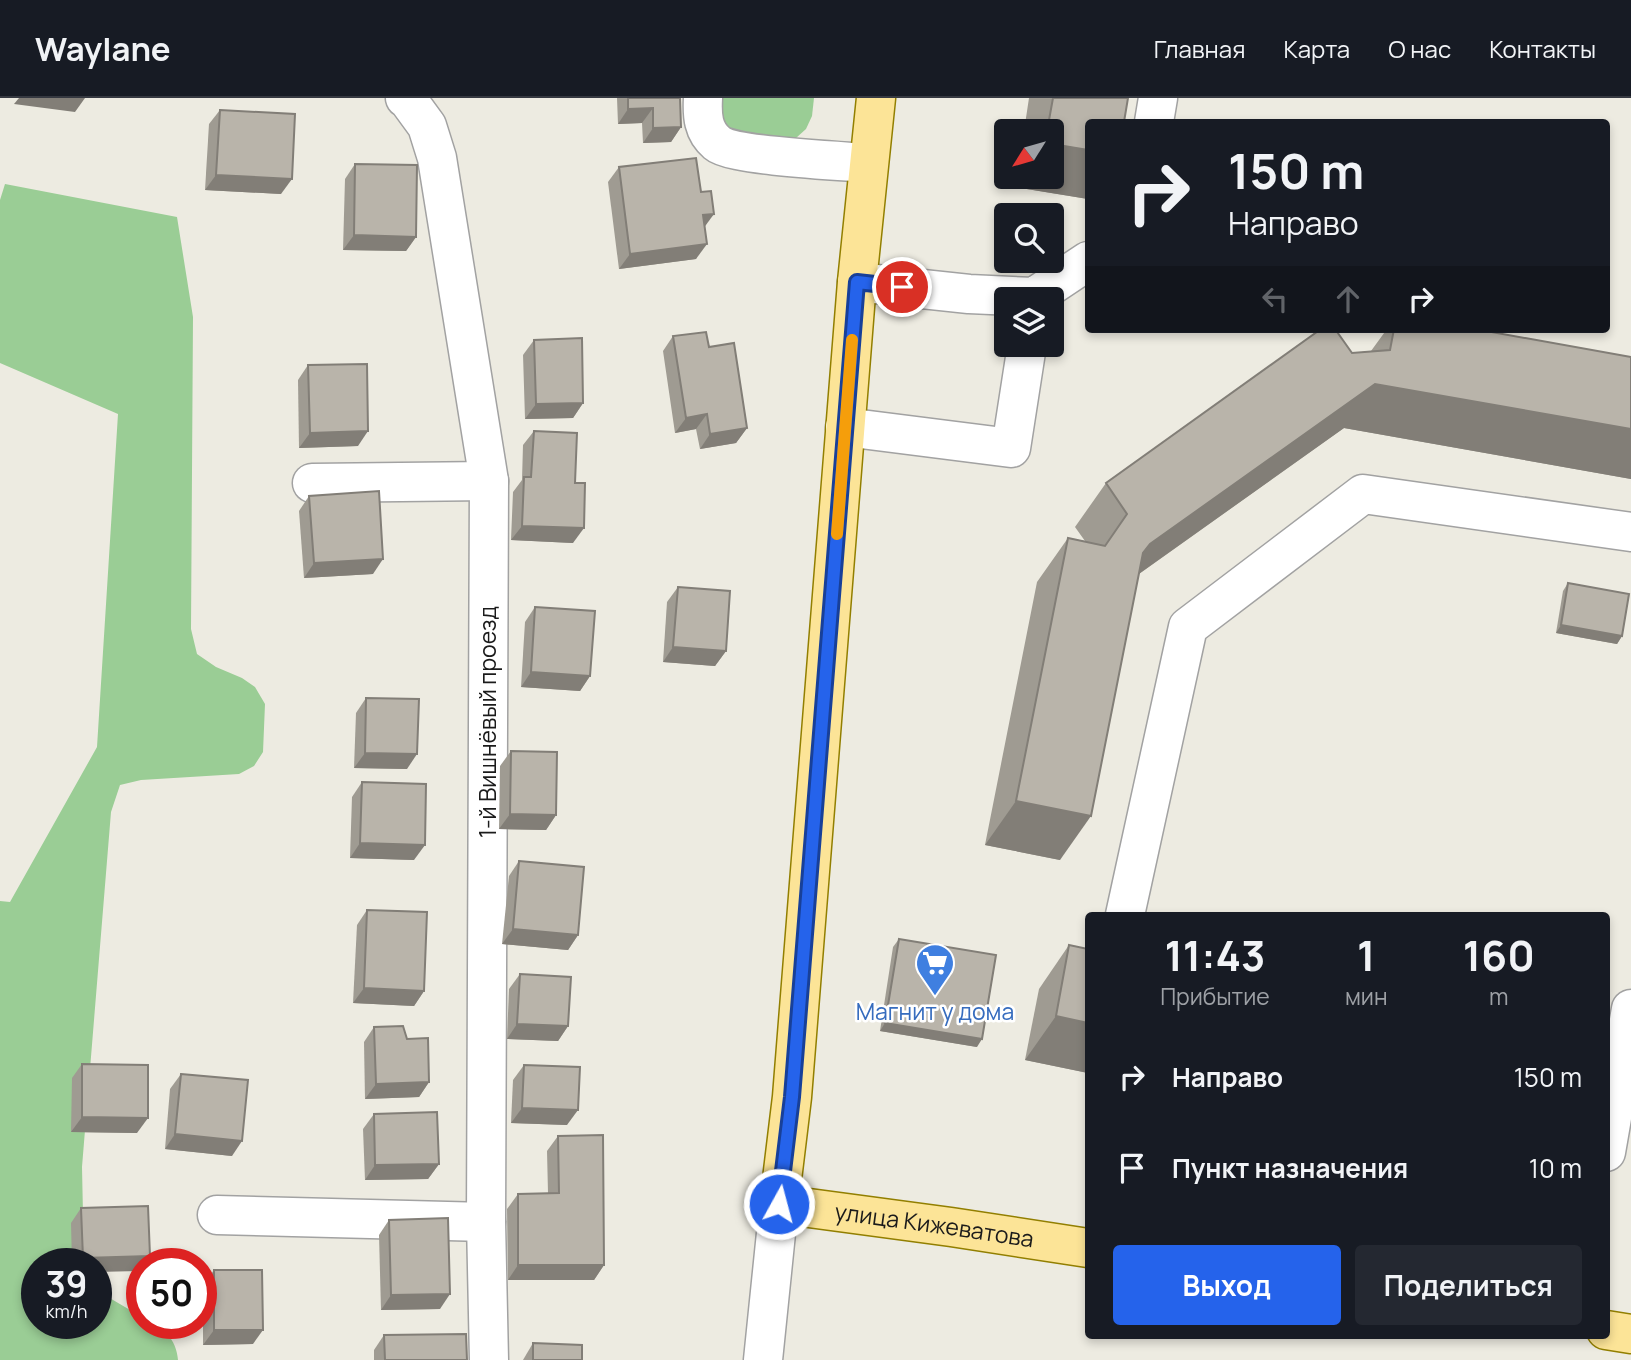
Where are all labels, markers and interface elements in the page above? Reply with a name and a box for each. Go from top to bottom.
text: Waylane [35,26,171,71]
text: Главная [1154,32,1245,65]
text: Карта [1283,32,1350,65]
text: О нас [1388,32,1451,65]
text: Контакты [1489,32,1596,65]
north arrow [994,119,1064,189]
map controls [994,119,1064,357]
text: 150 m [1228,137,1364,204]
icon: right [1113,147,1204,238]
text: Направо [1228,201,1359,245]
button: search [994,203,1064,273]
pin [872,257,932,317]
icon: arrive [883,268,921,306]
icon: left [1256,280,1294,318]
icon: ahead [1329,280,1367,318]
icon: right [1402,280,1440,318]
button: layers [994,287,1064,357]
street label: 1-й Вишнёвый проезд [471,606,503,838]
text: 11:43 [1164,926,1266,984]
text: 1 [1357,926,1375,984]
text: 160 [1463,926,1535,984]
supermarket icon: Магнит у дома [914,942,956,997]
text: Прибытие [1160,980,1270,1012]
text: мин [1345,980,1388,1012]
text: m [1489,980,1509,1012]
place label: Магнит у дома [856,995,1014,1027]
icon: right [1113,1058,1151,1096]
text: Направо [1172,1059,1283,1095]
text: 150 m [1514,1059,1582,1095]
icon: arrive [1113,1149,1151,1187]
text: Пункт назначения [1172,1150,1408,1186]
text: 10 m [1529,1150,1582,1186]
position arrow [742,1167,816,1241]
street label: улица Кижеватова [833,1195,1036,1254]
button: Выход [1113,1245,1341,1325]
button: Поделиться [1355,1245,1582,1325]
speed limit sign: 50 [126,1248,217,1339]
text: 39 [45,1260,88,1308]
text: km/h [46,1299,87,1323]

